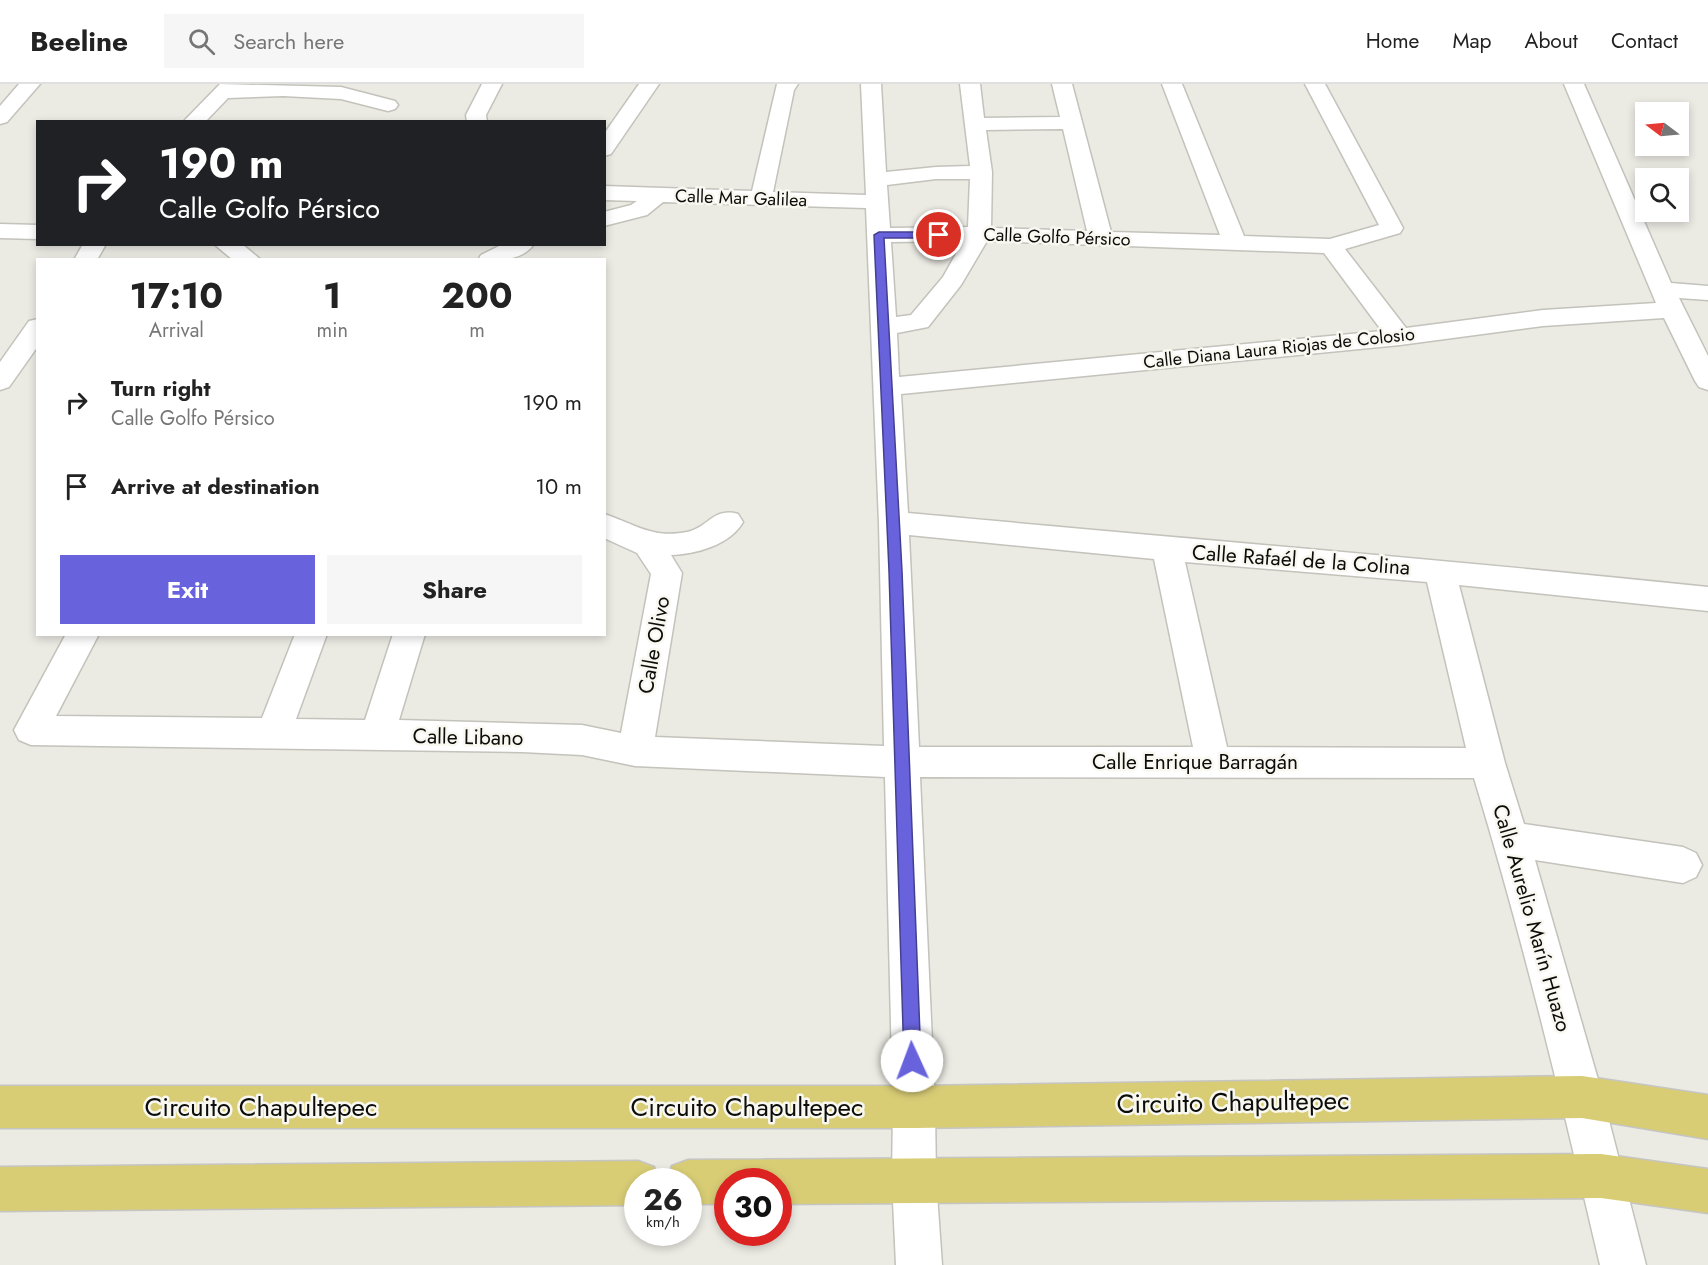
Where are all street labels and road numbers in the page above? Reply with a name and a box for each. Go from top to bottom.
street label: Calle Mar Galilea [674,183,808,213]
street label: Calle Golfo Pérsico [983,221,1131,253]
street label: Calle Diana Laura Riojas de Colosio [1142,321,1416,375]
street label: Calle Rafaél de la Colina [1191,537,1411,583]
street label: Calle Olivo [631,594,677,696]
street label: Calle Libano [412,721,524,753]
street label: Calle Enrique Barragán [1092,747,1298,777]
street label: Calle Aurelio Marín Huazo [1485,801,1579,1035]
street label: Circuito Chapultepec [1116,1081,1350,1123]
street label: Circuito Chapultepec [145,1088,377,1126]
street label: Circuito Chapultepec [631,1088,863,1126]

